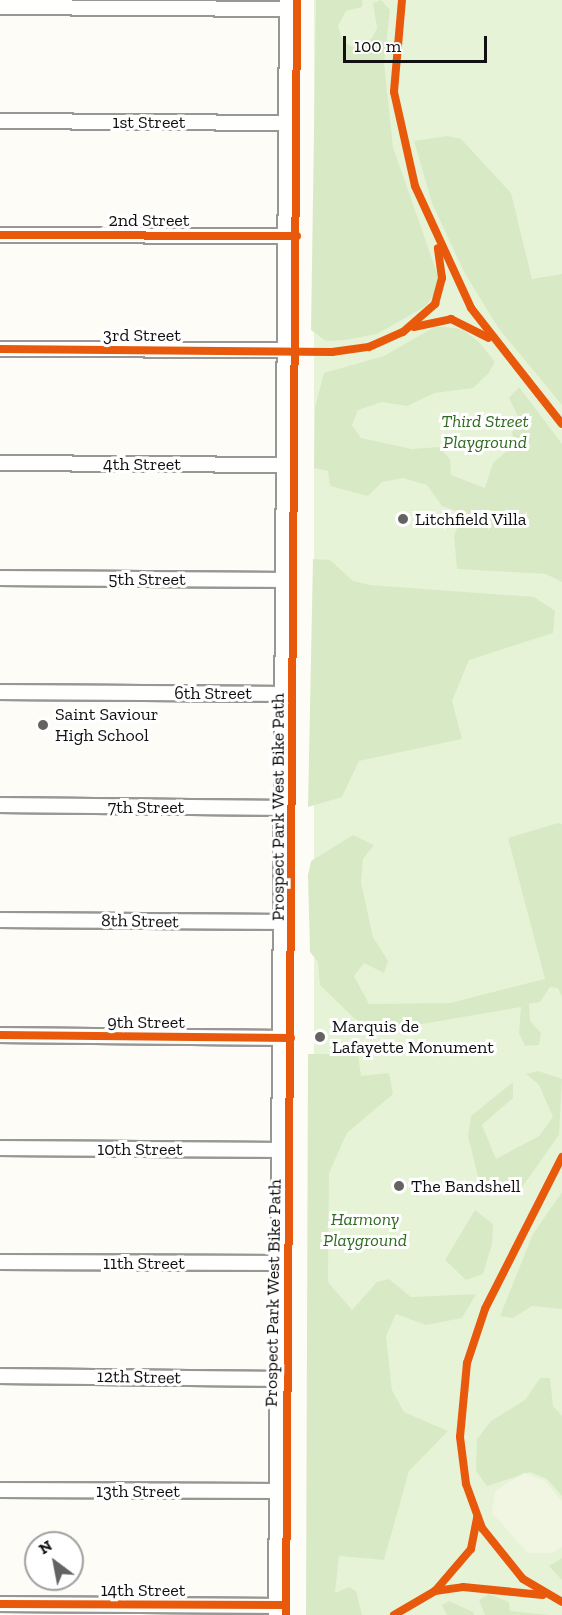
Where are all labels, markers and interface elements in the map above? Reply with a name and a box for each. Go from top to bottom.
scale bar [346,24,490,62]
text: 100 m [354,35,401,57]
street label: 1st Street [112,111,186,133]
street label: 2nd Street [109,209,189,231]
street label: 3rd Street [103,324,181,346]
park label: Third Street Playground [441,411,529,454]
street label: 4th Street [103,453,181,475]
place label: Litchfield Villa [415,508,527,530]
marker: Litchfield Villa [396,512,410,526]
street label: 5th Street [108,568,186,590]
street label: 6th Street [174,682,252,704]
street label: Prospect Park West Bike Path [267,693,289,921]
place label: Saint Saviour High School [55,704,158,746]
marker: Saint Saviour High School [36,718,50,732]
street label: 7th Street [108,796,184,818]
street label: 8th Street [101,910,179,932]
street label: 9th Street [107,1011,185,1033]
place label: Marquis de Lafayette Monument [332,1016,494,1058]
marker: Marquis de Lafayette Monument [313,1030,327,1044]
street label: 10th Street [97,1138,183,1160]
place label: The Bandshell [411,1175,521,1197]
street label: Prospect Park West Bike Path [260,1179,286,1407]
marker: The Bandshell [392,1179,406,1193]
park label: Harmony Playground [323,1209,407,1252]
street label: 11th Street [103,1252,185,1274]
street label: 12th Street [97,1365,181,1389]
street label: 13th Street [96,1480,180,1502]
north arrow [24,1531,84,1591]
text: N [35,1536,55,1558]
street label: 14th Street [101,1579,185,1601]

